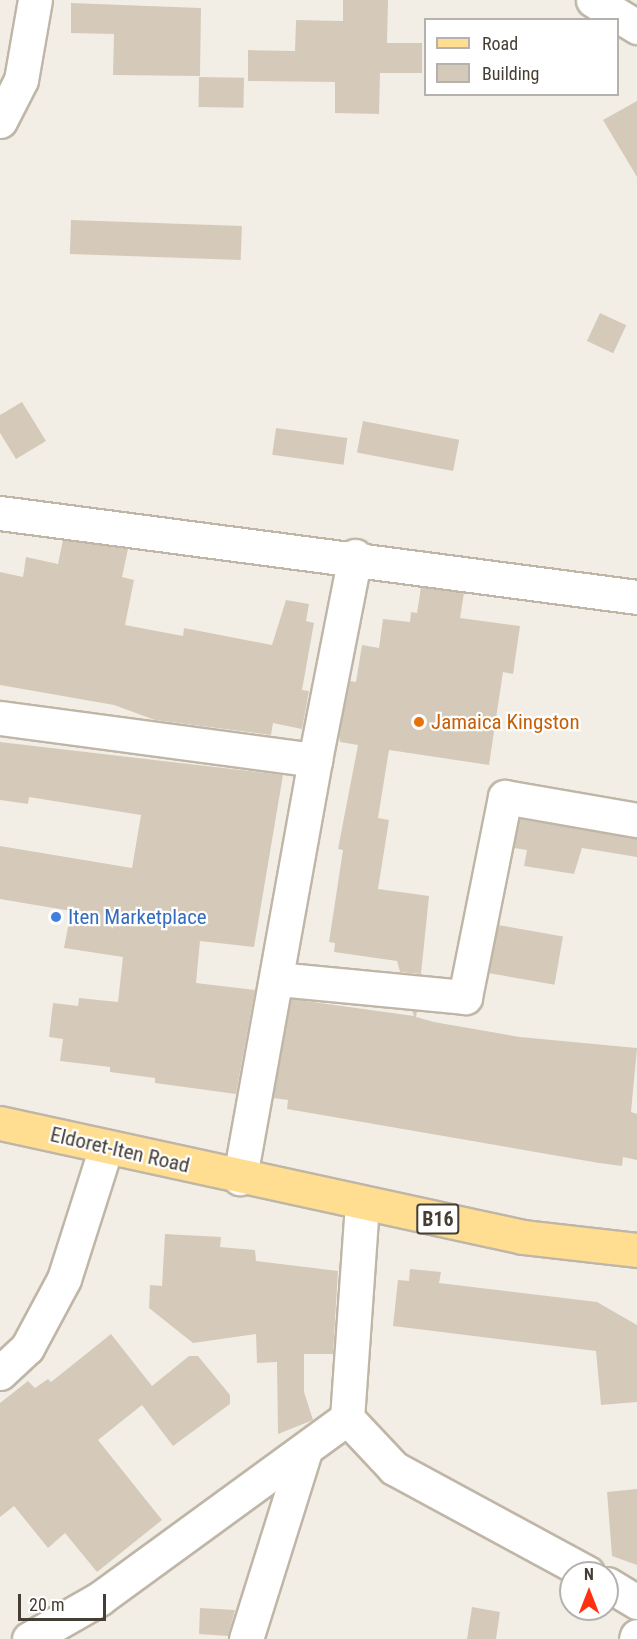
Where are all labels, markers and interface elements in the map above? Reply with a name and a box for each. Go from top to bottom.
legend [424,18,619,96]
text: Road [482,33,518,54]
text: Building [482,63,539,84]
place label: Jamaica Kingston [431,709,580,735]
marker: Jamaica Kingston [412,715,426,729]
place label: Iten Marketplace [68,904,207,930]
marker: Iten Marketplace [49,910,63,924]
street label: Eldoret-Iten Road [48,1122,192,1178]
road number: B16 [416,1202,460,1236]
north arrow [559,1561,619,1621]
text: N [584,1565,594,1584]
scale bar [21,1582,110,1620]
text: 20 m [29,1594,64,1615]

